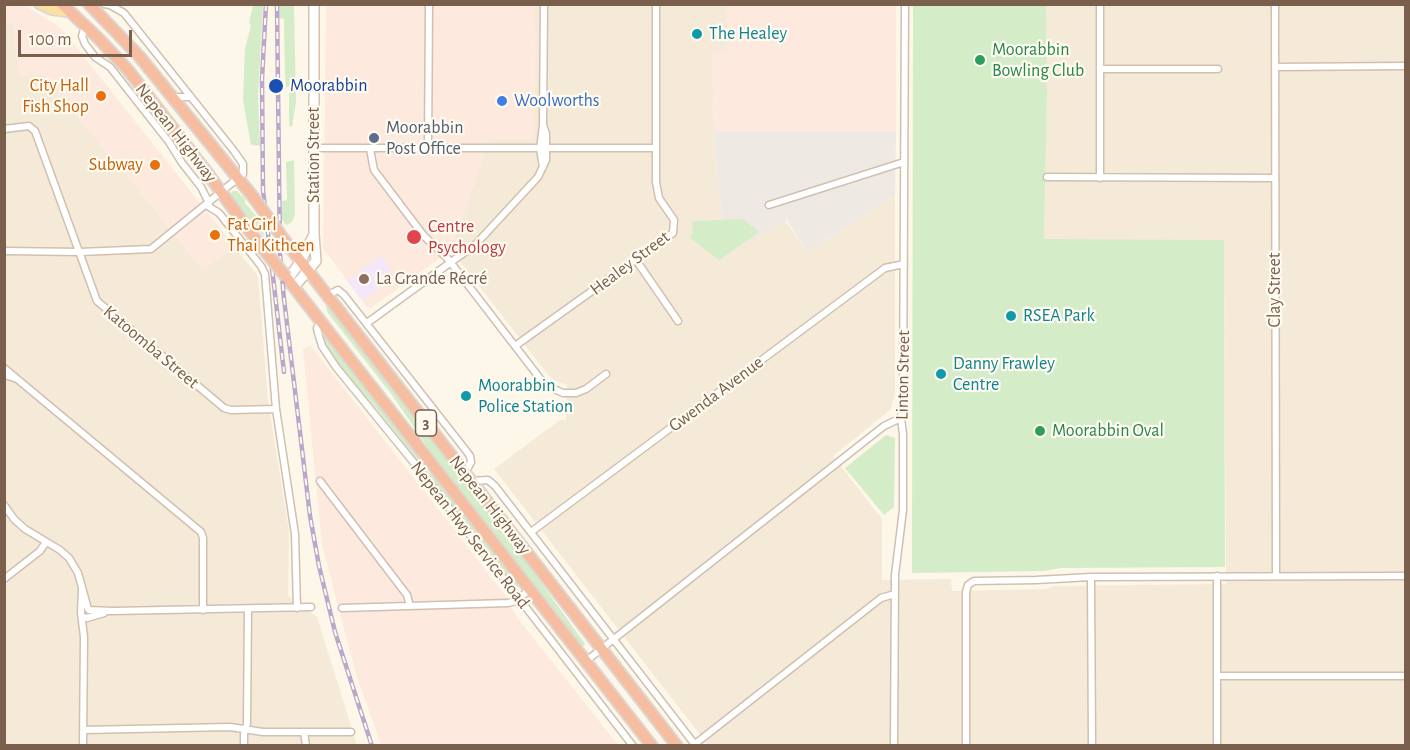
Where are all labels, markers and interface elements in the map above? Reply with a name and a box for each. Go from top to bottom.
scale bar [21,18,135,56]
place label: The Healey [709,23,787,45]
marker: The Healey [690,27,704,41]
text: 100 m [29,31,72,49]
place label: Moorabbin Bowling Club [992,39,1084,82]
marker: Moorabbin Bowling Club [973,53,987,67]
place label: City Hall Fish Shop [22,75,89,118]
place label: Moorabbin [290,75,367,97]
marker: Moorabbin [267,77,285,95]
street label: Nepean Highway [131,79,221,187]
marker: City Hall Fish Shop [94,89,108,103]
place label: Woolworths [514,90,599,112]
marker: Woolworths [495,94,509,108]
street label: Station Street [303,107,325,203]
place label: Moorabbin Post Office [386,117,463,160]
marker: Moorabbin Post Office [367,131,381,145]
place label: Subway [89,154,143,176]
marker: Subway [148,158,162,172]
place label: Fat Girl Thai Kithcen [227,214,314,256]
place label: Centre Psychology [428,216,506,258]
street label: Healey Street [586,226,674,300]
marker: Fat Girl Thai Kithcen [208,228,222,242]
marker: Centre Psychology [405,228,423,246]
street label: Clay Street [1264,253,1286,327]
place label: La Grande Récré [376,268,487,290]
marker: La Grande Récré [357,272,371,286]
street label: Katoomba Street [99,301,203,393]
place label: RSEA Park [1023,305,1095,327]
marker: RSEA Park [1004,309,1018,323]
street label: Linton Street [891,330,915,420]
street label: Gwenda Avenue [664,351,768,437]
place label: Danny Frawley Centre [953,353,1055,395]
marker: Danny Frawley Centre [934,367,948,381]
place label: Moorabbin Police Station [478,375,573,418]
marker: Moorabbin Police Station [459,389,473,403]
road number: 3 [416,410,436,436]
place label: Moorabbin Oval [1052,420,1164,442]
marker: Moorabbin Oval [1033,424,1047,438]
street label: Nepean Highway [445,451,535,559]
street label: Nepean Hwy Service Road [406,457,534,613]

